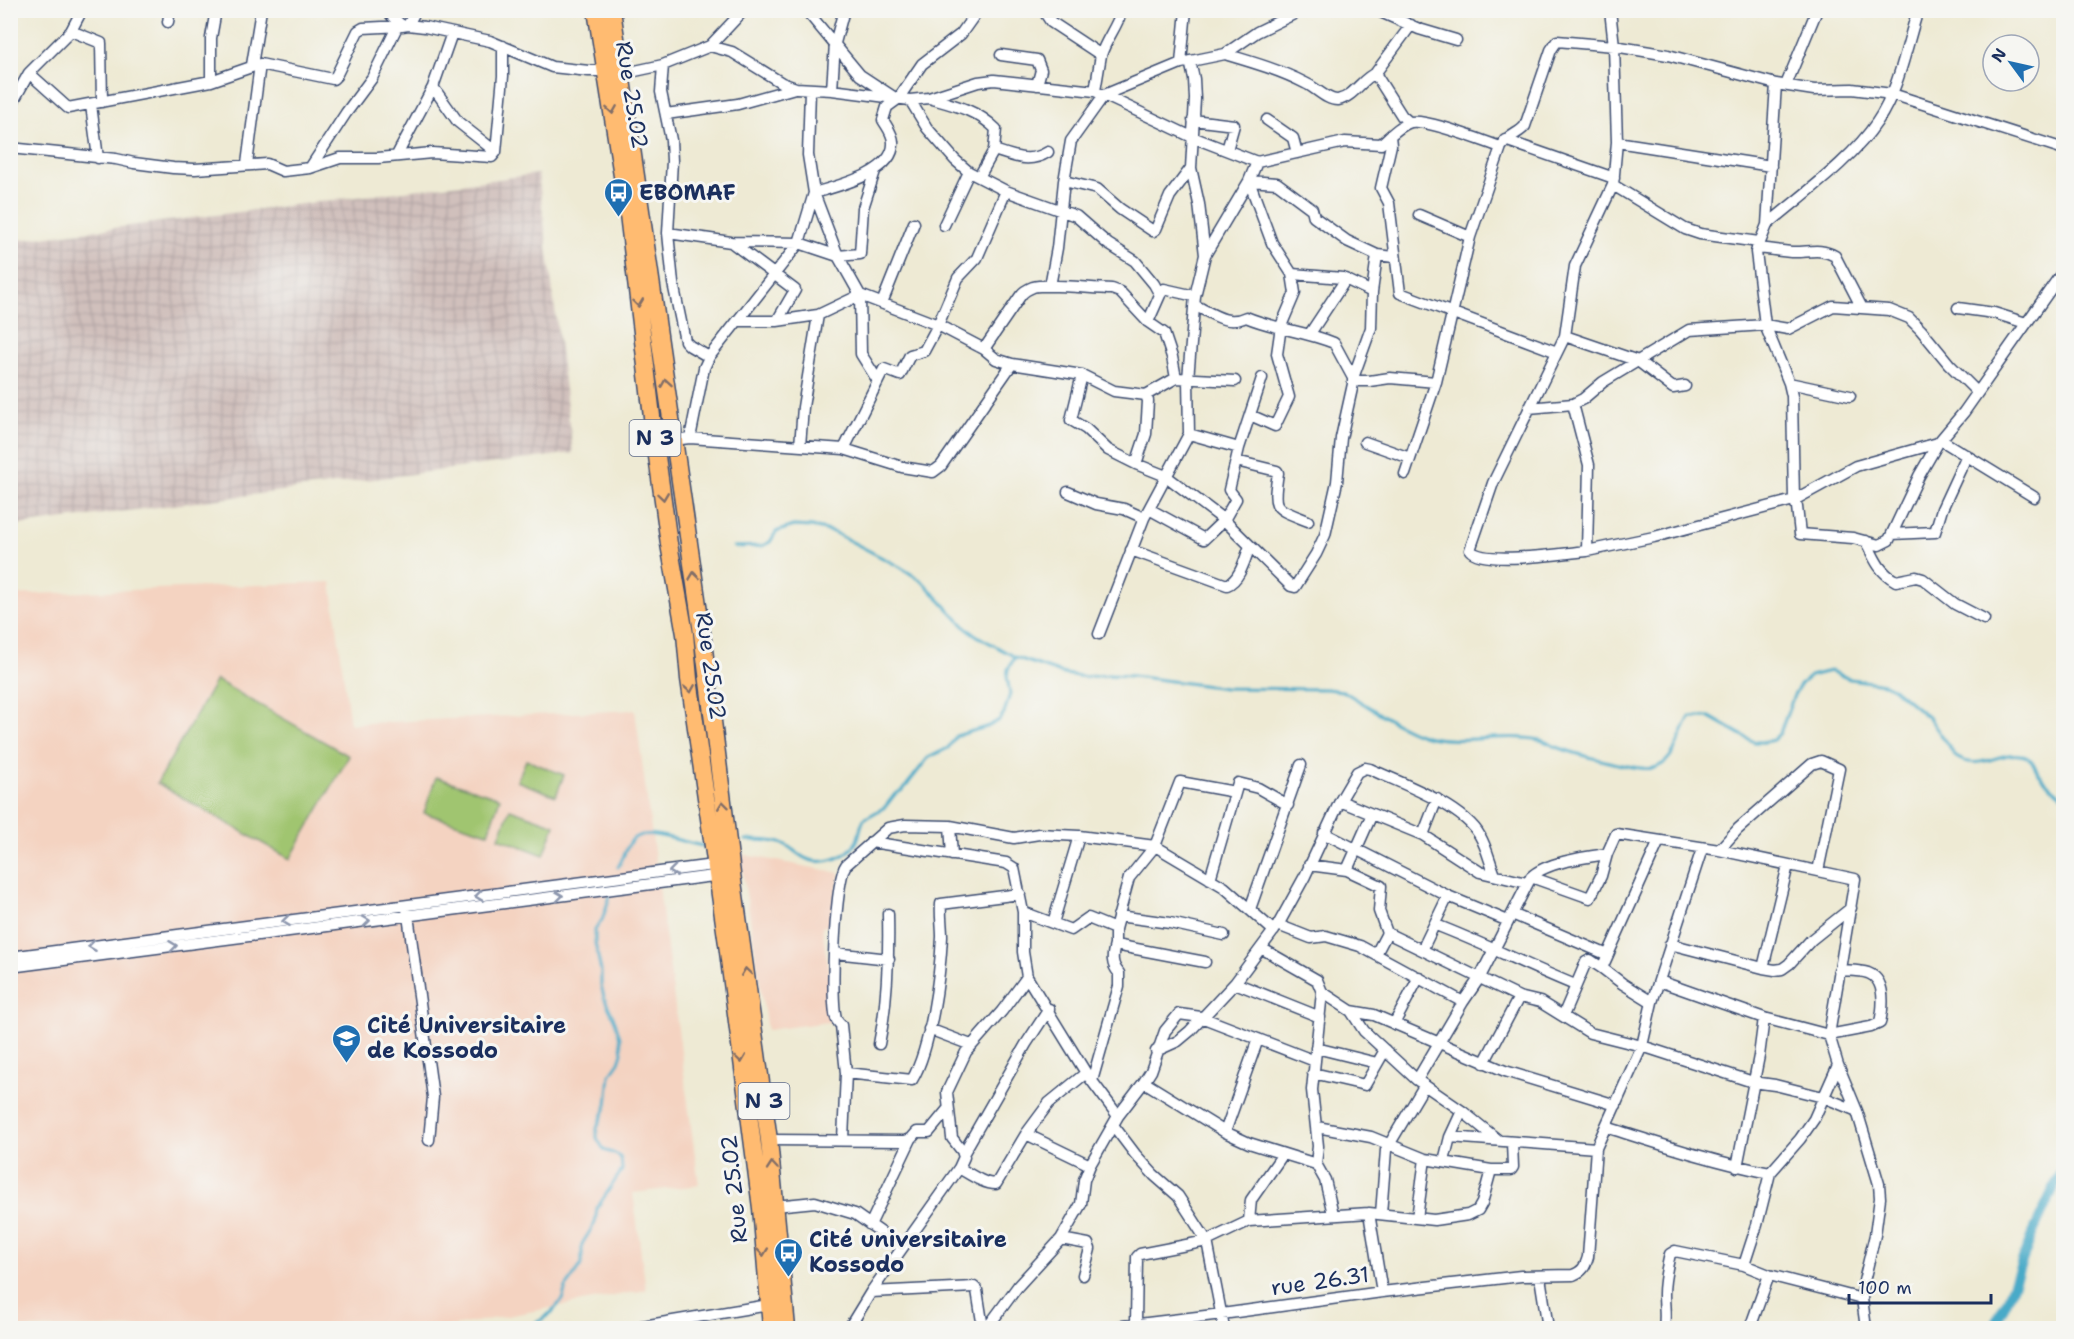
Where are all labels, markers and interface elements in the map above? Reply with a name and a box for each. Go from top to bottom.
north arrow [1981,33,2041,93]
street label: Rue 25.02 [609,39,655,151]
text: N [1987,44,2011,66]
one-way arrow [605,105,617,114]
bus stop icon: EBOMAF [602,176,634,218]
place label: EBOMAF [639,178,736,207]
one-way arrow [631,298,644,308]
one-way arrow [660,379,672,388]
road number: N 3 [630,420,680,456]
one-way arrow [656,492,668,501]
one-way arrow [688,572,700,581]
street label: Rue 25.02 [689,610,733,722]
one-way arrow [684,685,696,694]
one-way arrow [717,800,730,809]
one-way arrow [668,864,677,876]
one-way arrow [475,889,484,901]
one-way arrow [555,890,564,903]
one-way arrow [281,914,290,926]
one-way arrow [361,915,371,927]
one-way arrow [88,939,97,951]
one-way arrow [168,940,177,952]
one-way arrow [741,968,753,977]
place label: Cité Universitaire de Kossodo [367,1011,566,1065]
school or university icon: Cité Universitaire de Kossodo [330,1022,362,1064]
one-way arrow [734,1054,746,1063]
road number: N 3 [738,1083,789,1119]
street label: Rue 25.02 [714,1134,754,1244]
one-way arrow [766,1161,779,1170]
place label: Cité universitaire Kossodo [809,1225,1007,1279]
bus stop icon: Cité universitaire Kossodo [772,1236,804,1278]
one-way arrow [756,1248,769,1257]
street label: rue 26.31 [1269,1260,1371,1302]
scale bar [1849,1267,1992,1305]
text: 100 m [1858,1276,1912,1300]

